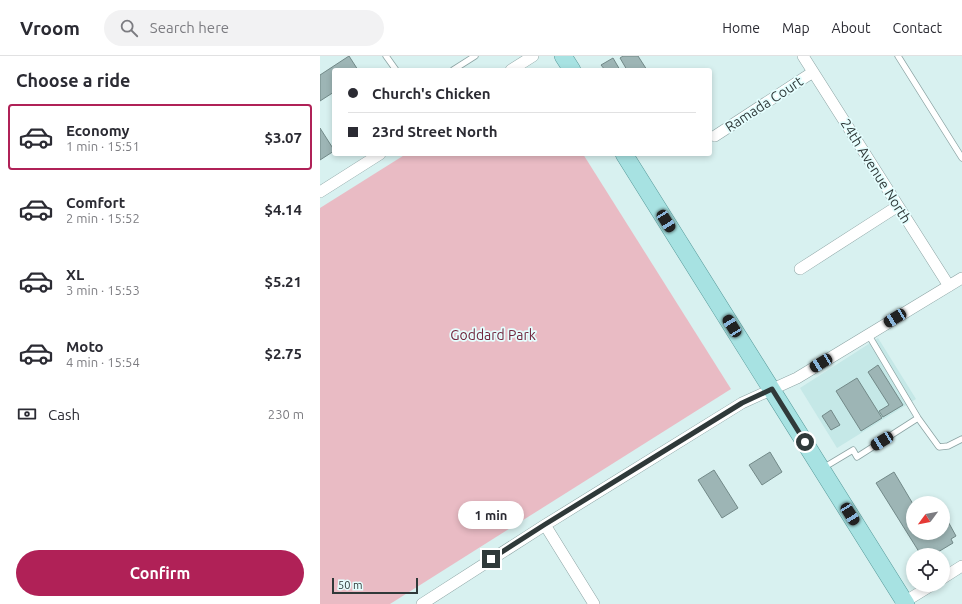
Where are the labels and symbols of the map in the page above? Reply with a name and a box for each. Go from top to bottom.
street label: Ramada Court [722,73,806,135]
street label: 24th Avenue North [837,116,915,226]
car [655,208,677,234]
car [882,307,908,329]
car [721,313,743,339]
park label: Goddard Park [450,327,536,343]
car [808,352,834,374]
car [869,430,895,452]
route start [796,433,814,451]
north arrow [906,496,950,540]
callout: 1 min [458,501,524,529]
car [839,501,861,527]
route end [482,550,500,568]
scale bar [332,576,418,595]

